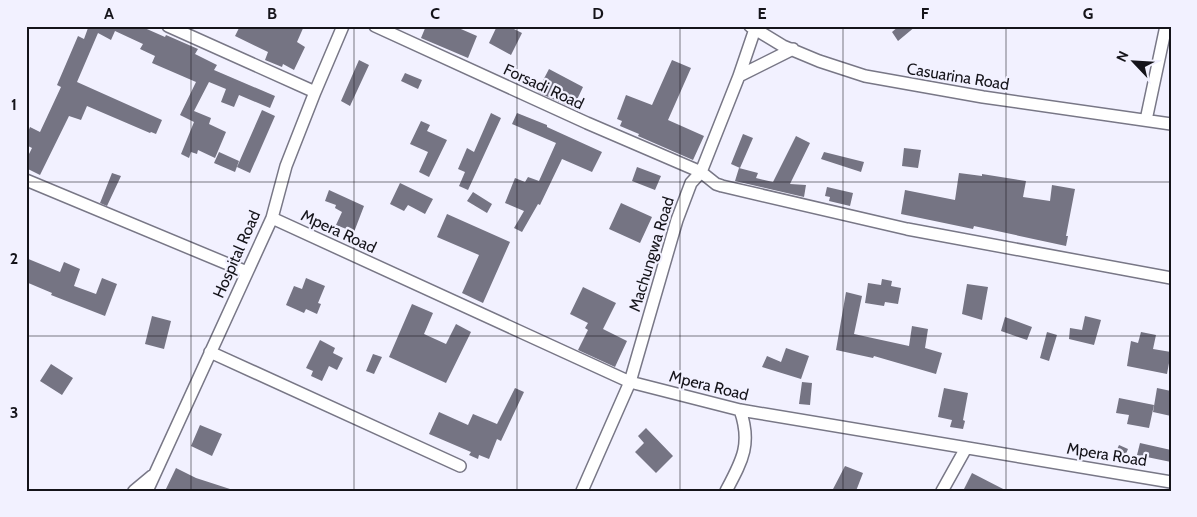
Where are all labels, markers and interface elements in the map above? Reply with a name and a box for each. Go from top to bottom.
text: A [104,4,114,23]
text: B [267,4,277,23]
text: C [430,4,440,23]
text: D [592,4,604,23]
text: E [757,4,767,23]
text: F [921,4,930,23]
text: G [1083,4,1093,23]
north arrow [1110,38,1160,88]
text: N [1112,48,1132,65]
street label: Casuarina Road [905,59,1011,94]
street label: Forsadi Road [501,60,587,113]
text: 1 [11,95,17,114]
street label: Machungwa Road [625,194,678,314]
street label: Mpera Road [298,206,379,257]
street label: Hospital Road [209,207,264,301]
text: 2 [10,249,18,268]
street label: Mpera Road [667,366,750,404]
text: 3 [10,403,18,422]
street label: Mpera Road [1065,439,1148,470]

